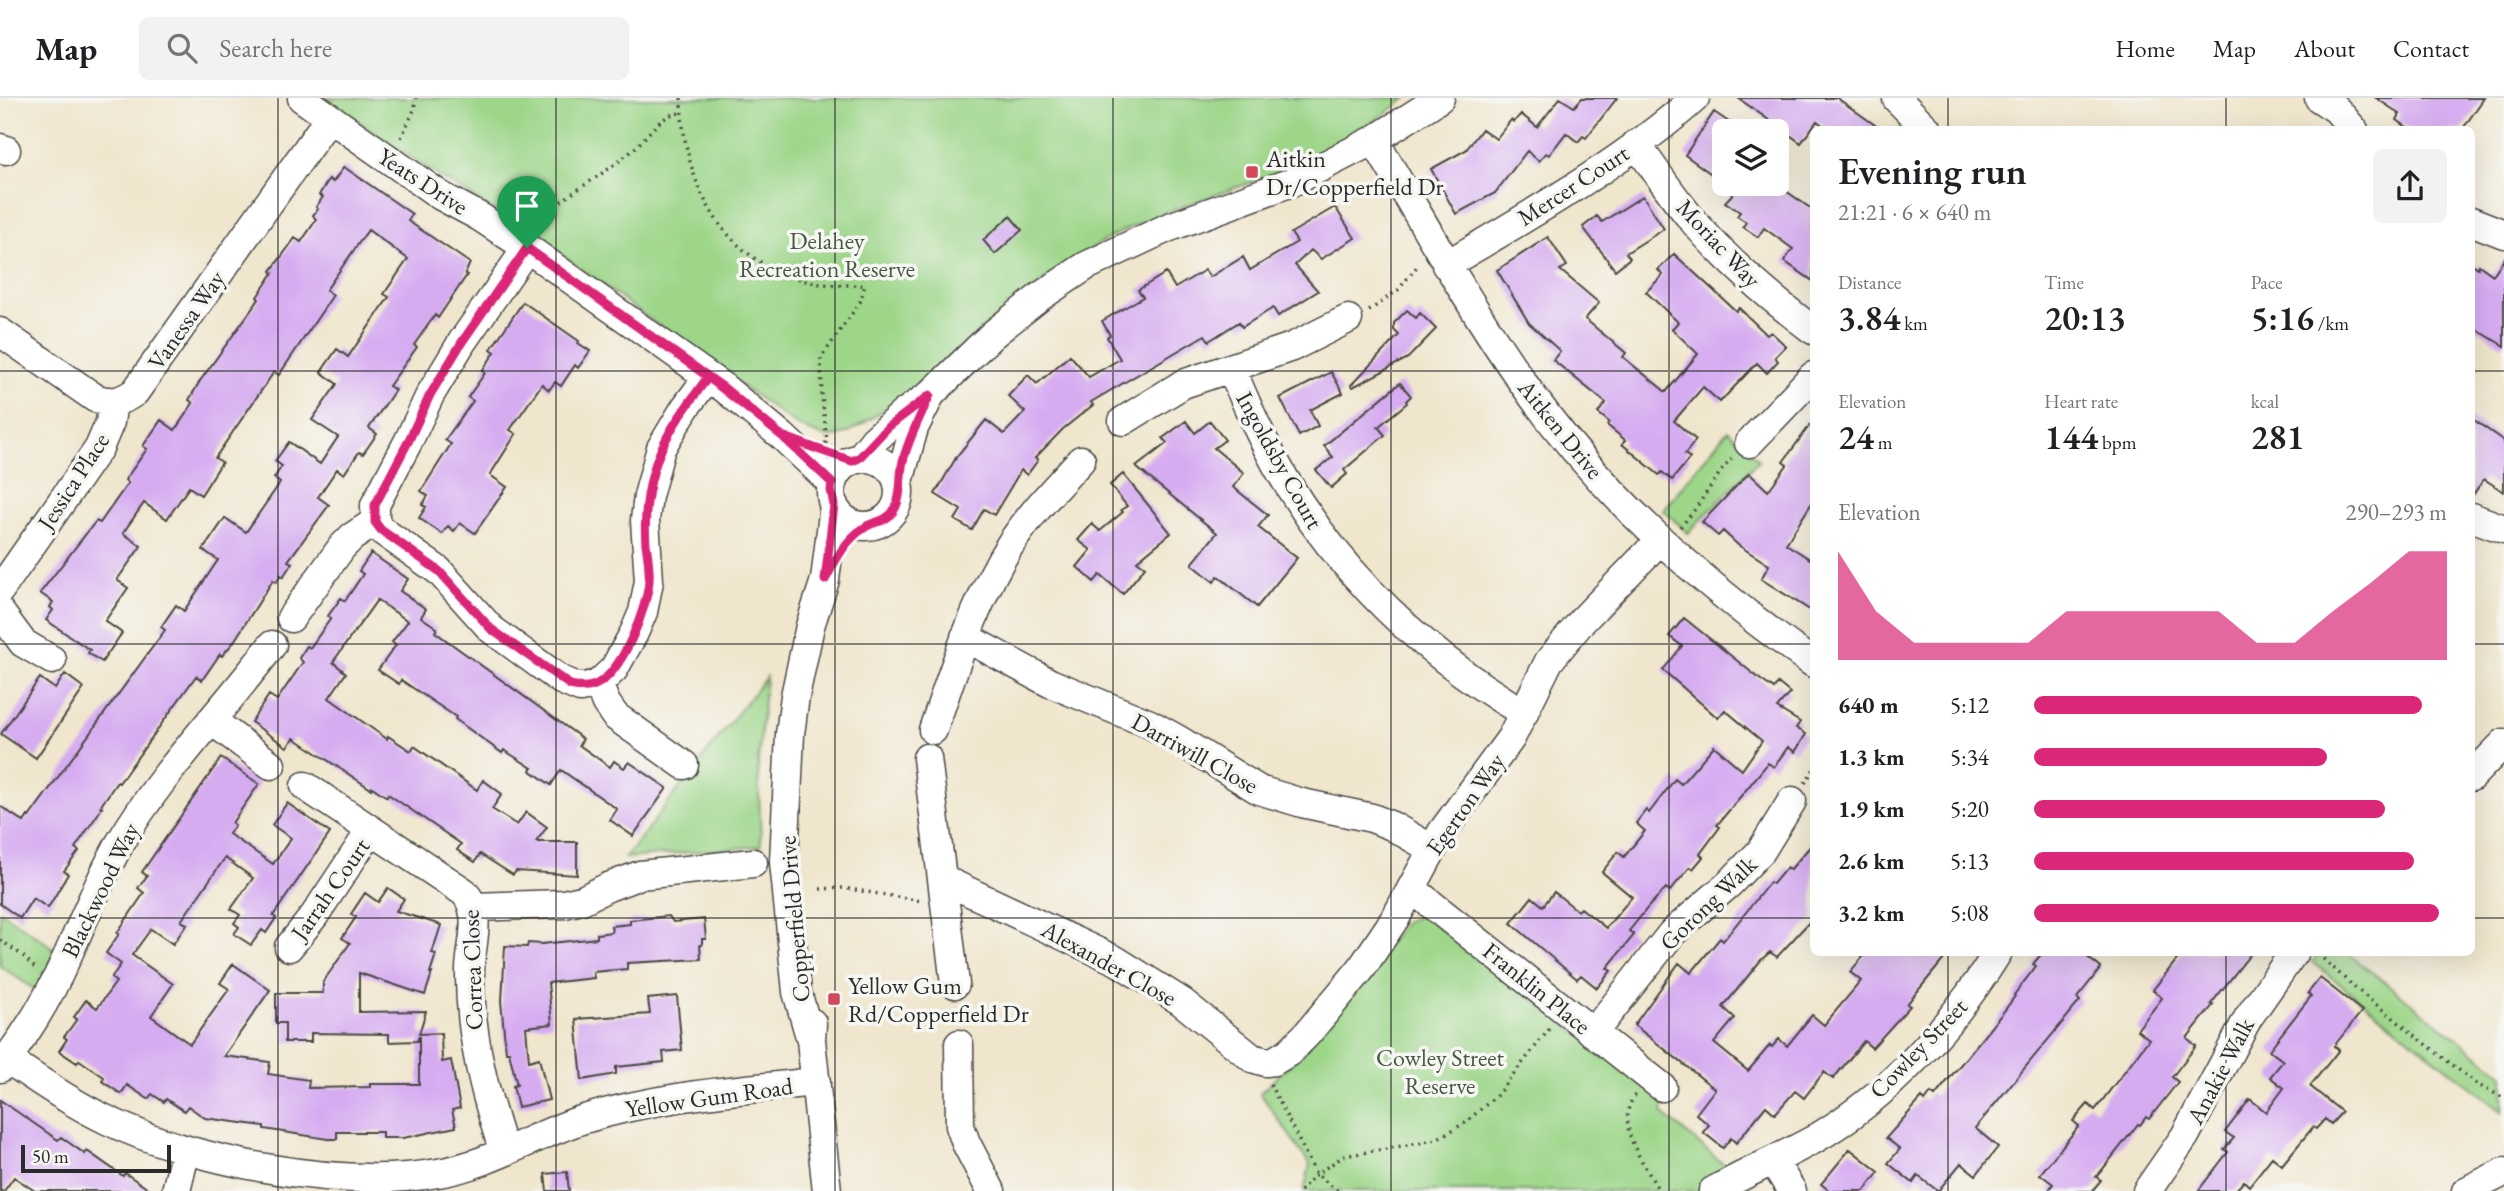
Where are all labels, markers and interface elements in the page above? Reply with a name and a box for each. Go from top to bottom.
search box [139,17,629,80]
text: Map [35,27,97,70]
icon: search [163,29,201,67]
text: Search here [219,31,332,65]
text: Home [2115,33,2175,64]
text: Map [2213,33,2256,64]
text: About [2294,33,2355,64]
text: Contact [2393,33,2469,64]
map controls [1712,119,1789,196]
button: layers [1712,119,1789,196]
street label: Mercer Court [1511,137,1635,233]
street label: Yeats Drive [372,140,474,222]
place label: Aitkin Dr/Copperfield Dr [1265,143,1444,202]
text: Evening run [1838,146,2027,195]
button: share [2373,149,2447,223]
marker: Aitkin Dr/Copperfield Dr [1244,164,1260,180]
pin [497,176,557,248]
icon: arrive [508,187,546,225]
street label: Moriac Way [1670,192,1768,294]
text: 21:21 · 6 × 640 m [1838,197,1991,227]
park label: Delahey Recreation Reserve [739,225,915,284]
street label: Vanessa Way [140,264,232,376]
text: Distance [1838,270,1901,295]
text: Time [2044,270,2084,295]
text: Pace [2251,270,2283,295]
text: 3.84 [1838,295,1900,340]
text: 20:13 [2044,295,2126,340]
text: 5:16 [2251,295,2314,340]
text: km [1900,311,1928,336]
text: /km [2314,311,2349,336]
street label: Aitken Drive [1511,372,1611,485]
street label: Ingoldsby Court [1229,386,1331,535]
text: Elevation [1838,389,1906,414]
text: Heart rate [2044,389,2118,414]
text: kcal [2251,389,2279,414]
text: 24 [1838,414,1874,459]
text: 144 [2044,414,2098,459]
text: 281 [2251,414,2305,459]
street label: Jessica Place [29,426,116,537]
text: m [1874,430,1893,455]
text: bpm [2098,430,2136,455]
text: Elevation [1838,497,1921,527]
text: 290–293 m [2346,497,2447,527]
text: 640 m [1838,690,1899,720]
text: 5:12 [1950,690,1989,720]
street label: Darriwill Close [1126,706,1264,800]
text: 1.3 km [1838,742,1905,772]
text: 5:34 [1950,742,1989,772]
street label: Egerton Way [1419,747,1512,861]
text: 1.9 km [1838,794,1905,824]
text: 5:20 [1950,794,1989,824]
street label: Blackwood Way [54,817,146,963]
street label: Jarrah Court [282,832,377,948]
street label: Copperfield Drive [771,834,817,1004]
text: 2.6 km [1838,846,1905,876]
text: 5:13 [1950,846,1989,876]
street label: Gorong Walk [1653,848,1764,957]
text: 3.2 km [1838,898,1905,928]
text: 5:08 [1950,898,1989,928]
street label: Correa Close [454,909,490,1031]
street label: Alexander Close [1035,913,1182,1013]
street label: Franklin Place [1477,935,1597,1041]
place label: Yellow Gum Rd/Copperfield Dr [848,970,1029,1029]
marker: Yellow Gum Rd/Copperfield Dr [826,991,842,1007]
street label: Cowley Street [1862,991,1974,1105]
street label: Anakie Walk [2179,1012,2261,1131]
park label: Cowley Street Reserve [1376,1042,1505,1101]
street label: Yellow Gum Road [623,1070,796,1124]
scale bar [21,1142,172,1174]
text: 50 m [32,1144,69,1169]

